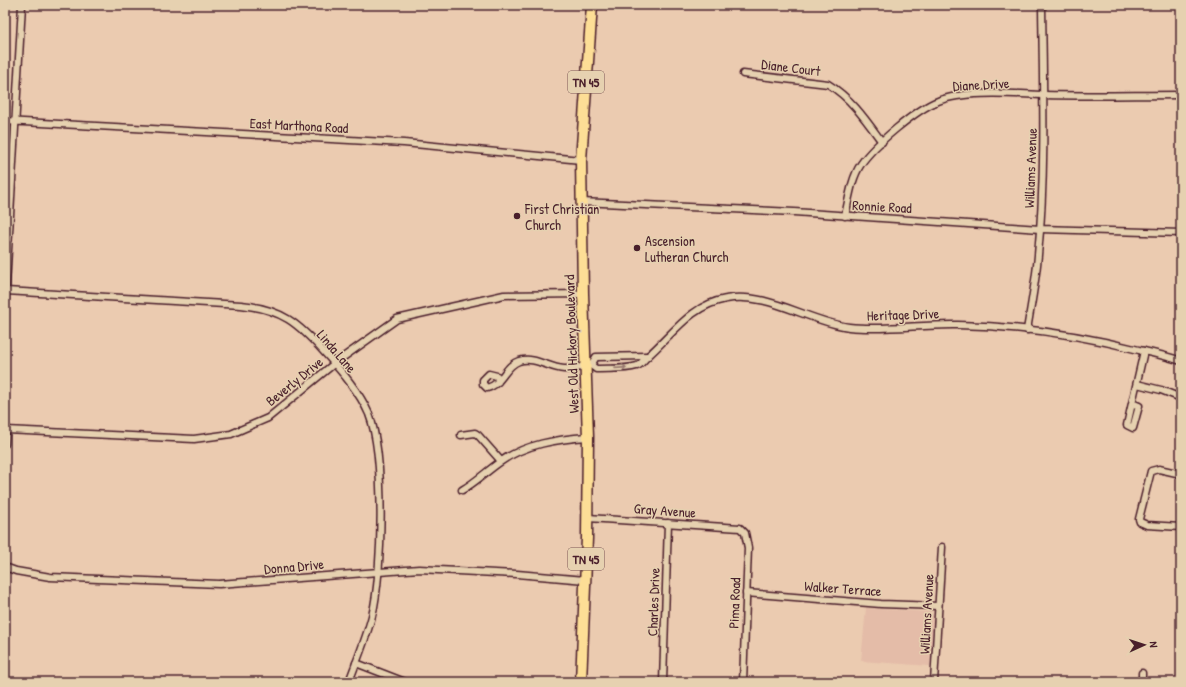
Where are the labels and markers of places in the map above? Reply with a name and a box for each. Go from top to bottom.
place label: First Christian Church [524,199,599,234]
marker: First Christian Church [512,211,522,221]
place label: Ascension Lutheran Church [645,231,728,266]
marker: Ascension Lutheran Church [632,243,642,253]

